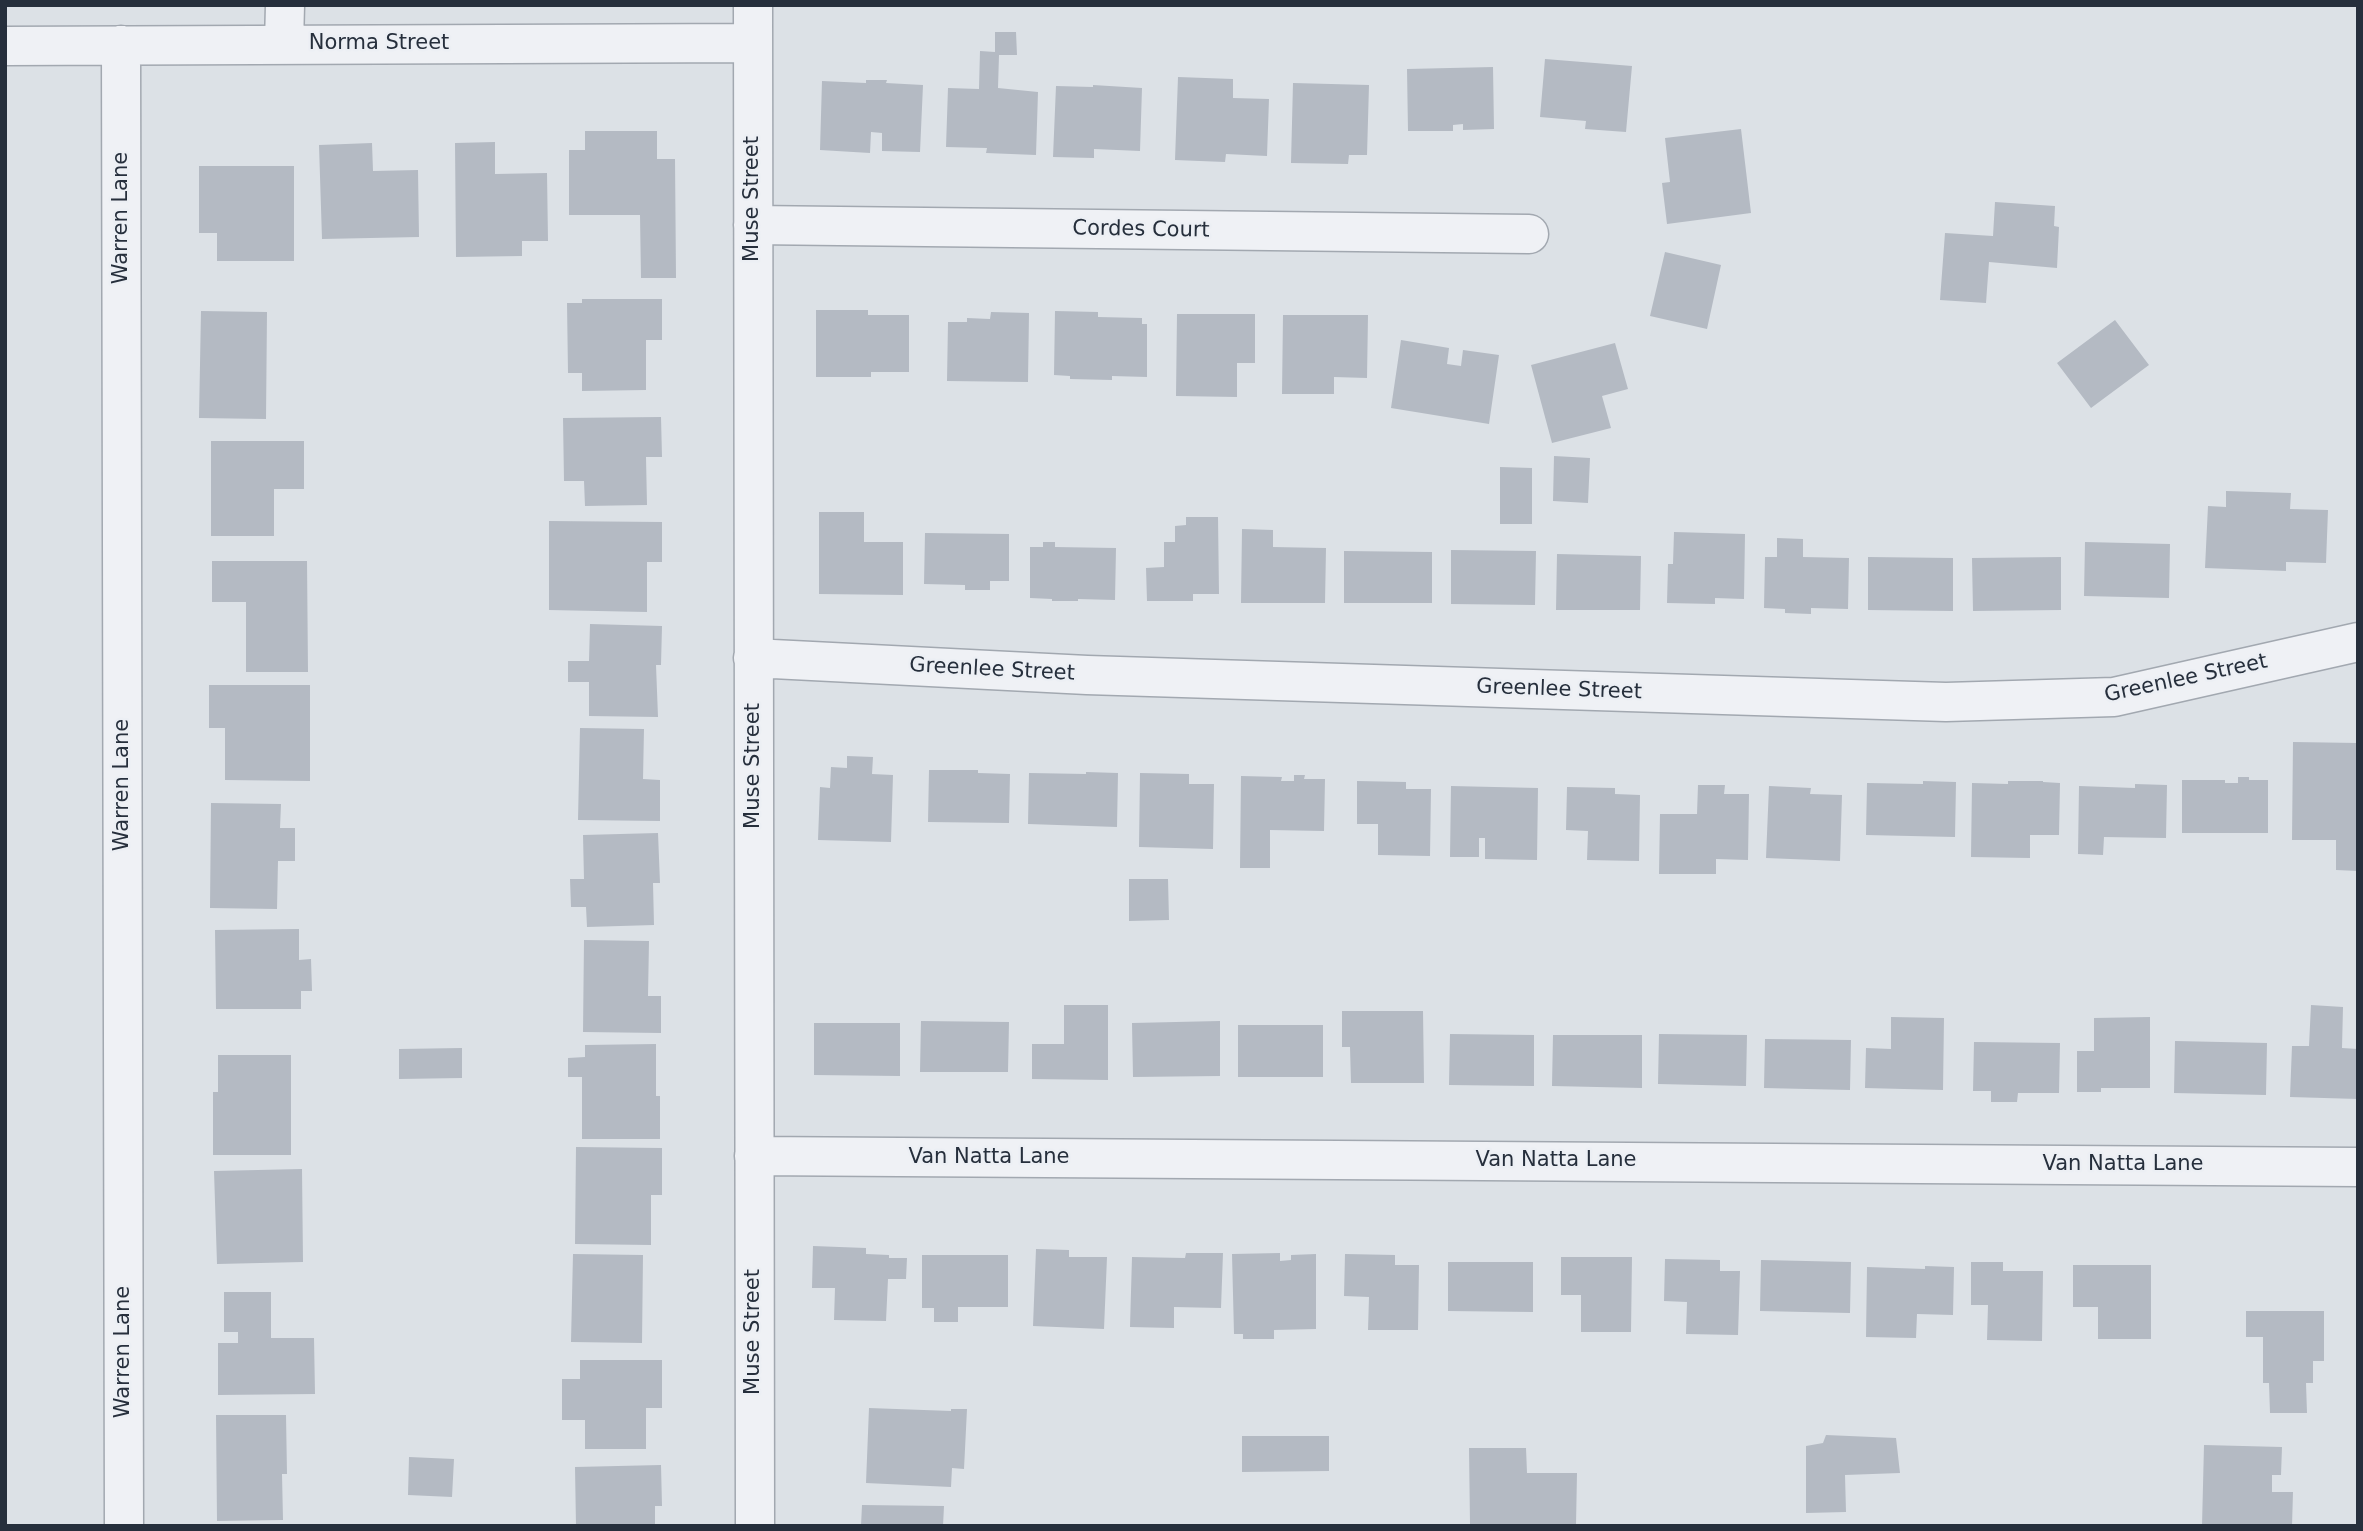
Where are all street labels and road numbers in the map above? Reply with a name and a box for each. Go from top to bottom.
street label: Norma Street [309,31,449,57]
street label: Muse Street [740,136,766,262]
street label: Warren Lane [109,152,135,284]
street label: Cordes Court [1072,216,1210,244]
street label: Greenlee Street [2102,649,2270,709]
street label: Greenlee Street [909,653,1075,687]
street label: Greenlee Street [1476,675,1642,705]
street label: Muse Street [741,703,767,829]
street label: Warren Lane [110,719,136,851]
street label: Van Natta Lane [909,1145,1069,1171]
street label: Van Natta Lane [1476,1148,1636,1174]
street label: Van Natta Lane [2043,1152,2203,1178]
street label: Muse Street [741,1269,767,1395]
street label: Warren Lane [111,1286,137,1418]

